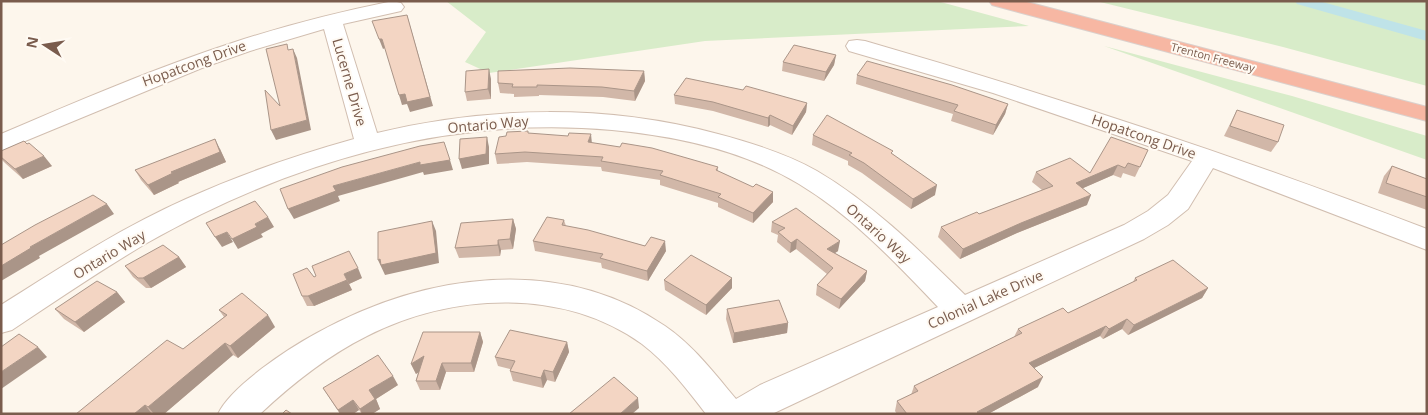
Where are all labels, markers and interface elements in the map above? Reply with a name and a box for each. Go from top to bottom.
north arrow [20,20,70,70]
text: N [21,35,42,50]
street label: Hopatcong Drive [139,35,249,91]
street label: Lucerne Drive [328,36,372,128]
street label: Trenton Freeway [1169,39,1257,76]
street label: Hopatcong Drive [1089,109,1199,163]
street label: Ontario Way [447,111,530,137]
street label: Ontario Way [842,199,916,268]
street label: Ontario Way [69,224,150,283]
street label: Colonial Lake Drive [924,265,1046,333]

